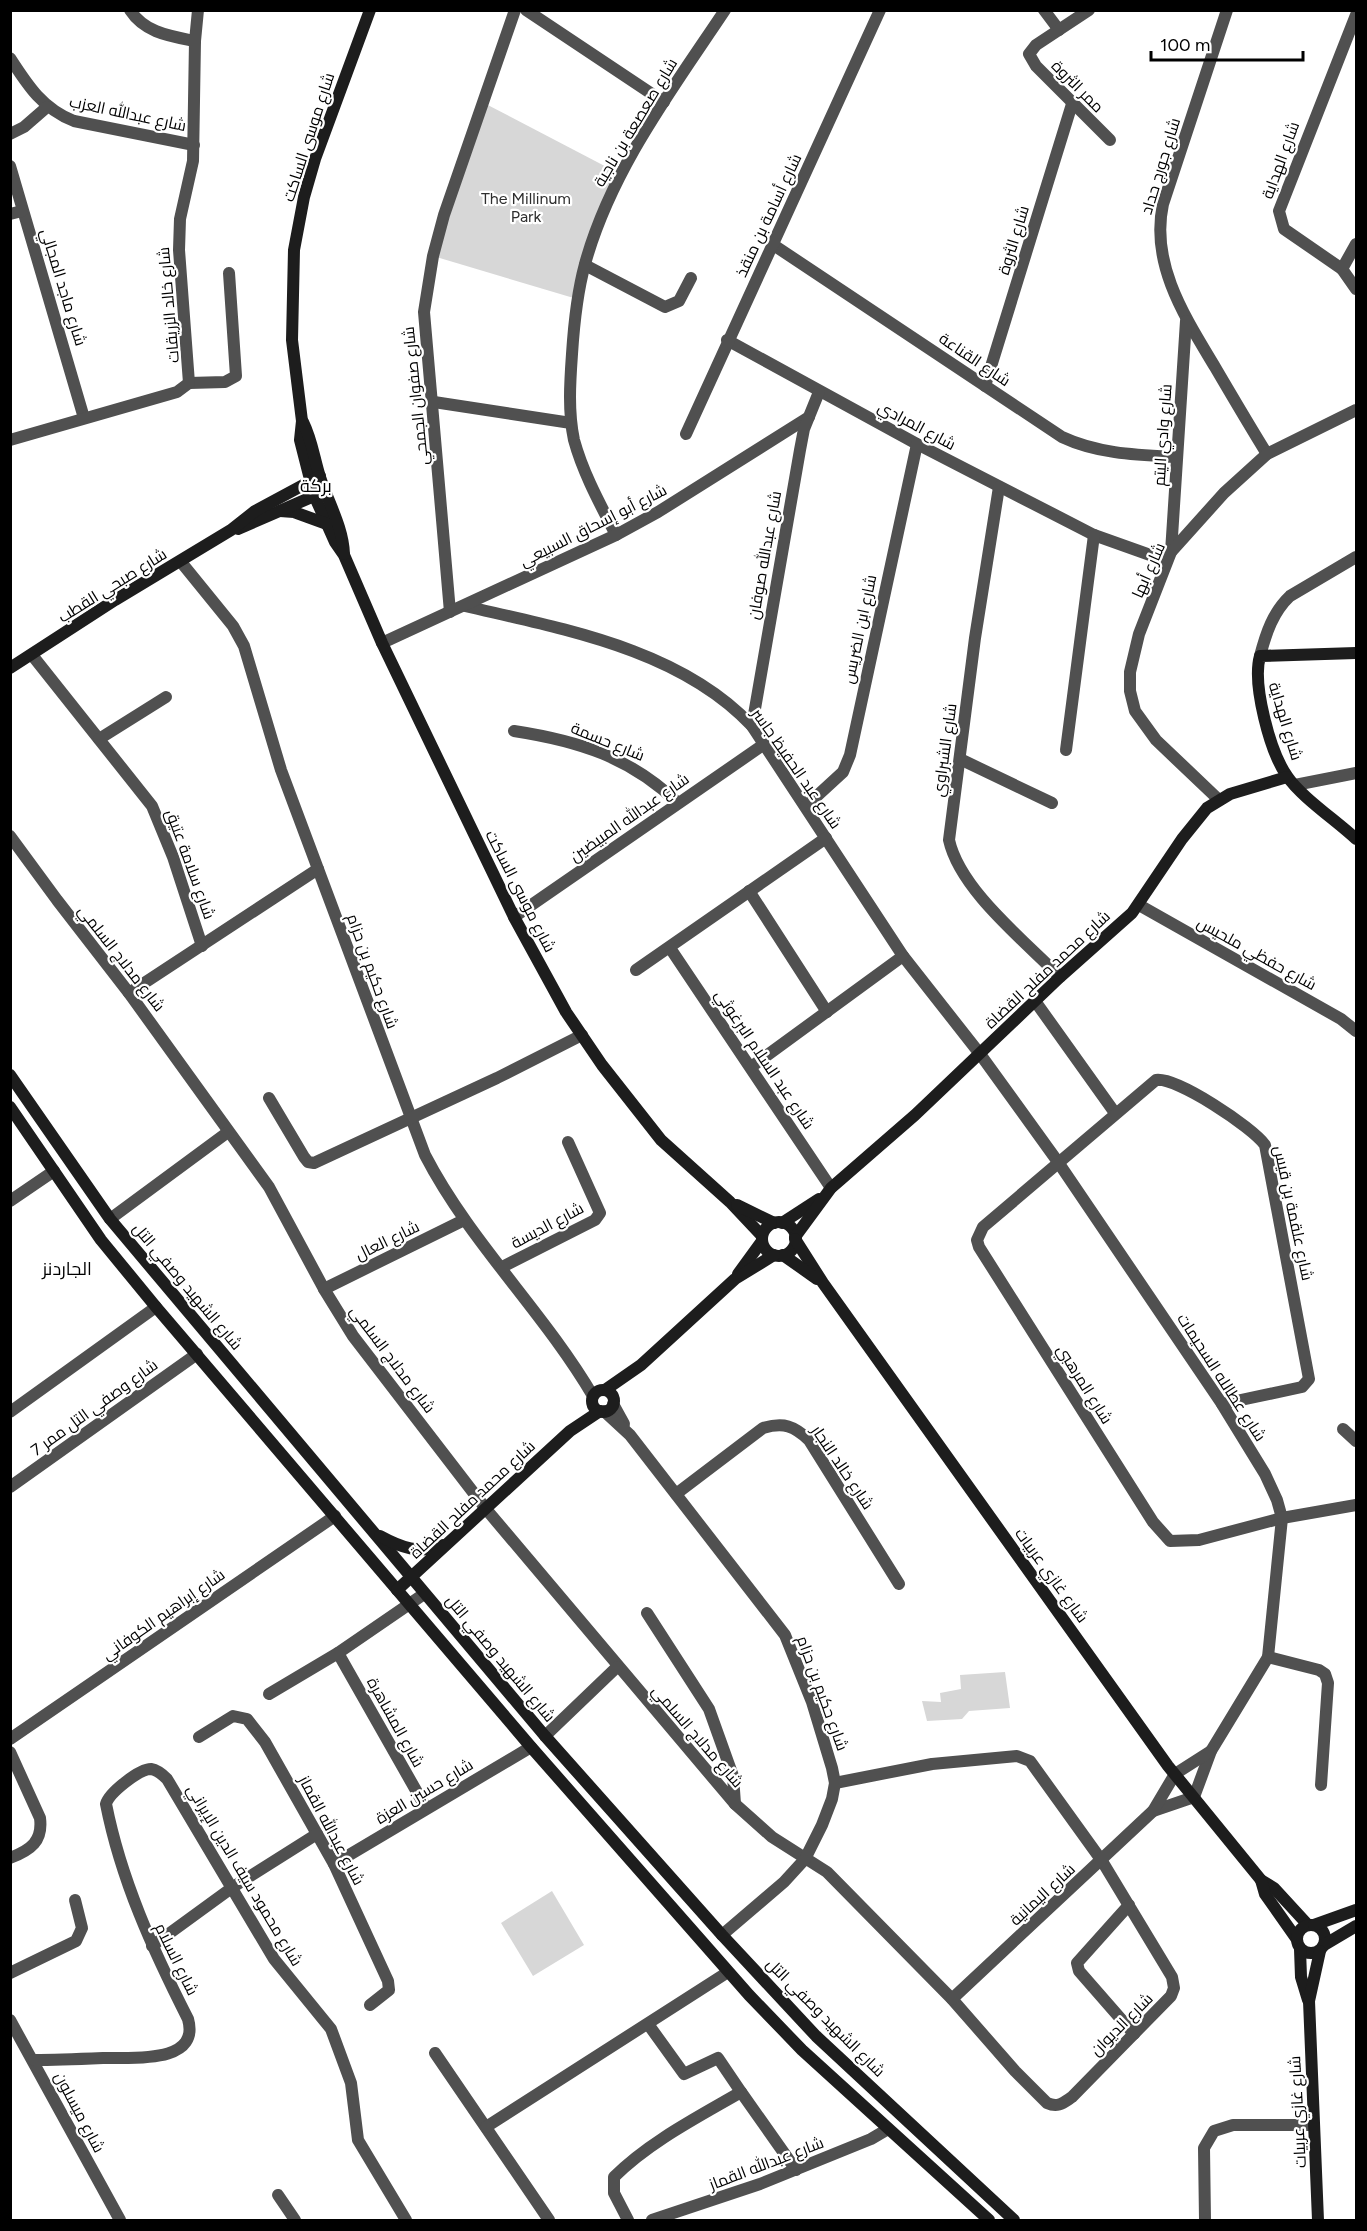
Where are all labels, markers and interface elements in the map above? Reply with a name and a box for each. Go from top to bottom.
scale bar [1151,24,1302,62]
text: 100 m [1160,34,1210,56]
street label: شارع صعصعة بن ناجية [590,55,683,191]
street label: ممر الثروة [1048,56,1108,116]
street label: شارع موسى الساكت [279,70,340,205]
street label: شارع عبدالله العزب [67,91,188,137]
street label: شارع جورج حداد [1137,116,1186,217]
street label: شارع الهداية [1258,119,1305,202]
street label: شارع أسامة بن منقذ [732,151,807,281]
park label: The Millinum Park [481,189,571,226]
street label: شارع الثروة [994,203,1035,278]
street label: شارع ماجد المجالي [33,226,90,349]
street label: شارع خالد الزريقات [154,246,185,364]
street label: شارع صفوان الجمحي [399,325,436,466]
street label: شارع القناعة [934,329,1014,392]
street label: شارع وادي اليتم [1149,383,1180,487]
street label: شارع المرادي [873,397,959,457]
district label: بركة [300,475,332,497]
street label: شارع أبو إسحاق السبيعي [516,480,672,574]
street label: شارع عبدالله صوفان [743,489,787,621]
street label: شارع أبها [1128,539,1171,602]
street label: شارع صبحي القطب [54,544,172,630]
street label: شارع ابن الضريس [839,573,882,686]
street label: شارع الهداية [1263,680,1306,763]
street label: شارع الشبراوي [929,702,964,799]
street label: شارع عبد الحفيظ جاسر [746,703,845,833]
street label: شارع حسمة [568,718,647,767]
street label: شارع عبدالله المبيضين [565,768,694,867]
street label: شارع سلامة عتيق [160,807,219,922]
street label: شارع موسى الساكت [480,827,560,956]
street label: شارع مدلاج السلمي [71,901,169,1018]
street label: شارع محمد مفلح القضاة [981,906,1115,1034]
street label: شارع حكيم بن حزام [341,911,402,1032]
street label: شارع حفظي ملحيس [1192,913,1320,998]
street label: شارع عبد السلام البرغوثي [707,986,818,1135]
street label: شارع علقمة بن قيس [1268,1144,1317,1283]
street label: شارع الديسة [508,1198,588,1254]
street label: شارع العال [352,1217,423,1266]
street label: شارع الشهيد وصفي التل [126,1219,246,1356]
district label: الجاردنز [41,1258,92,1280]
street label: شارع مدلاج السلمي [343,1302,439,1419]
street label: شارع عطالله السحيمات [1171,1310,1270,1446]
street label: شارع المرهبي [1049,1341,1116,1429]
street label: شارع وصفي التل ممر 7 [27,1355,164,1463]
street label: شارع خالد النجار [805,1421,878,1514]
street label: شارع محمد مفلح القضاة [406,1436,540,1564]
street label: شارع غازي عربيات [1008,1524,1092,1629]
street label: شارع إبراهيم الكوفاني [98,1565,231,1667]
street label: شارع الشهيد وصفي التل [439,1591,559,1728]
street label: شارع حكيم بن حزام [791,1633,852,1754]
street label: شارع المشاهرة [361,1674,428,1771]
street label: شارع مدلاج السلمي [645,1681,747,1794]
street label: شارع حسين العزة [372,1755,478,1830]
street label: شارع عبدالله القماز [292,1771,369,1889]
street label: شارع محمود سيف الدين الإيراني [179,1781,306,1972]
street label: شارع اليمانية [1006,1859,1080,1931]
street label: شارع السلام [149,1920,202,1999]
street label: شارع الشهيد وصفي التل [760,1954,889,2083]
street label: شارع الديوان [1086,1989,1158,2061]
street label: شارع غازي عربيات [1285,2055,1314,2169]
street label: شارع ميسلون [49,2069,109,2157]
street label: شارع عبدالله القماز [705,2132,827,2196]

